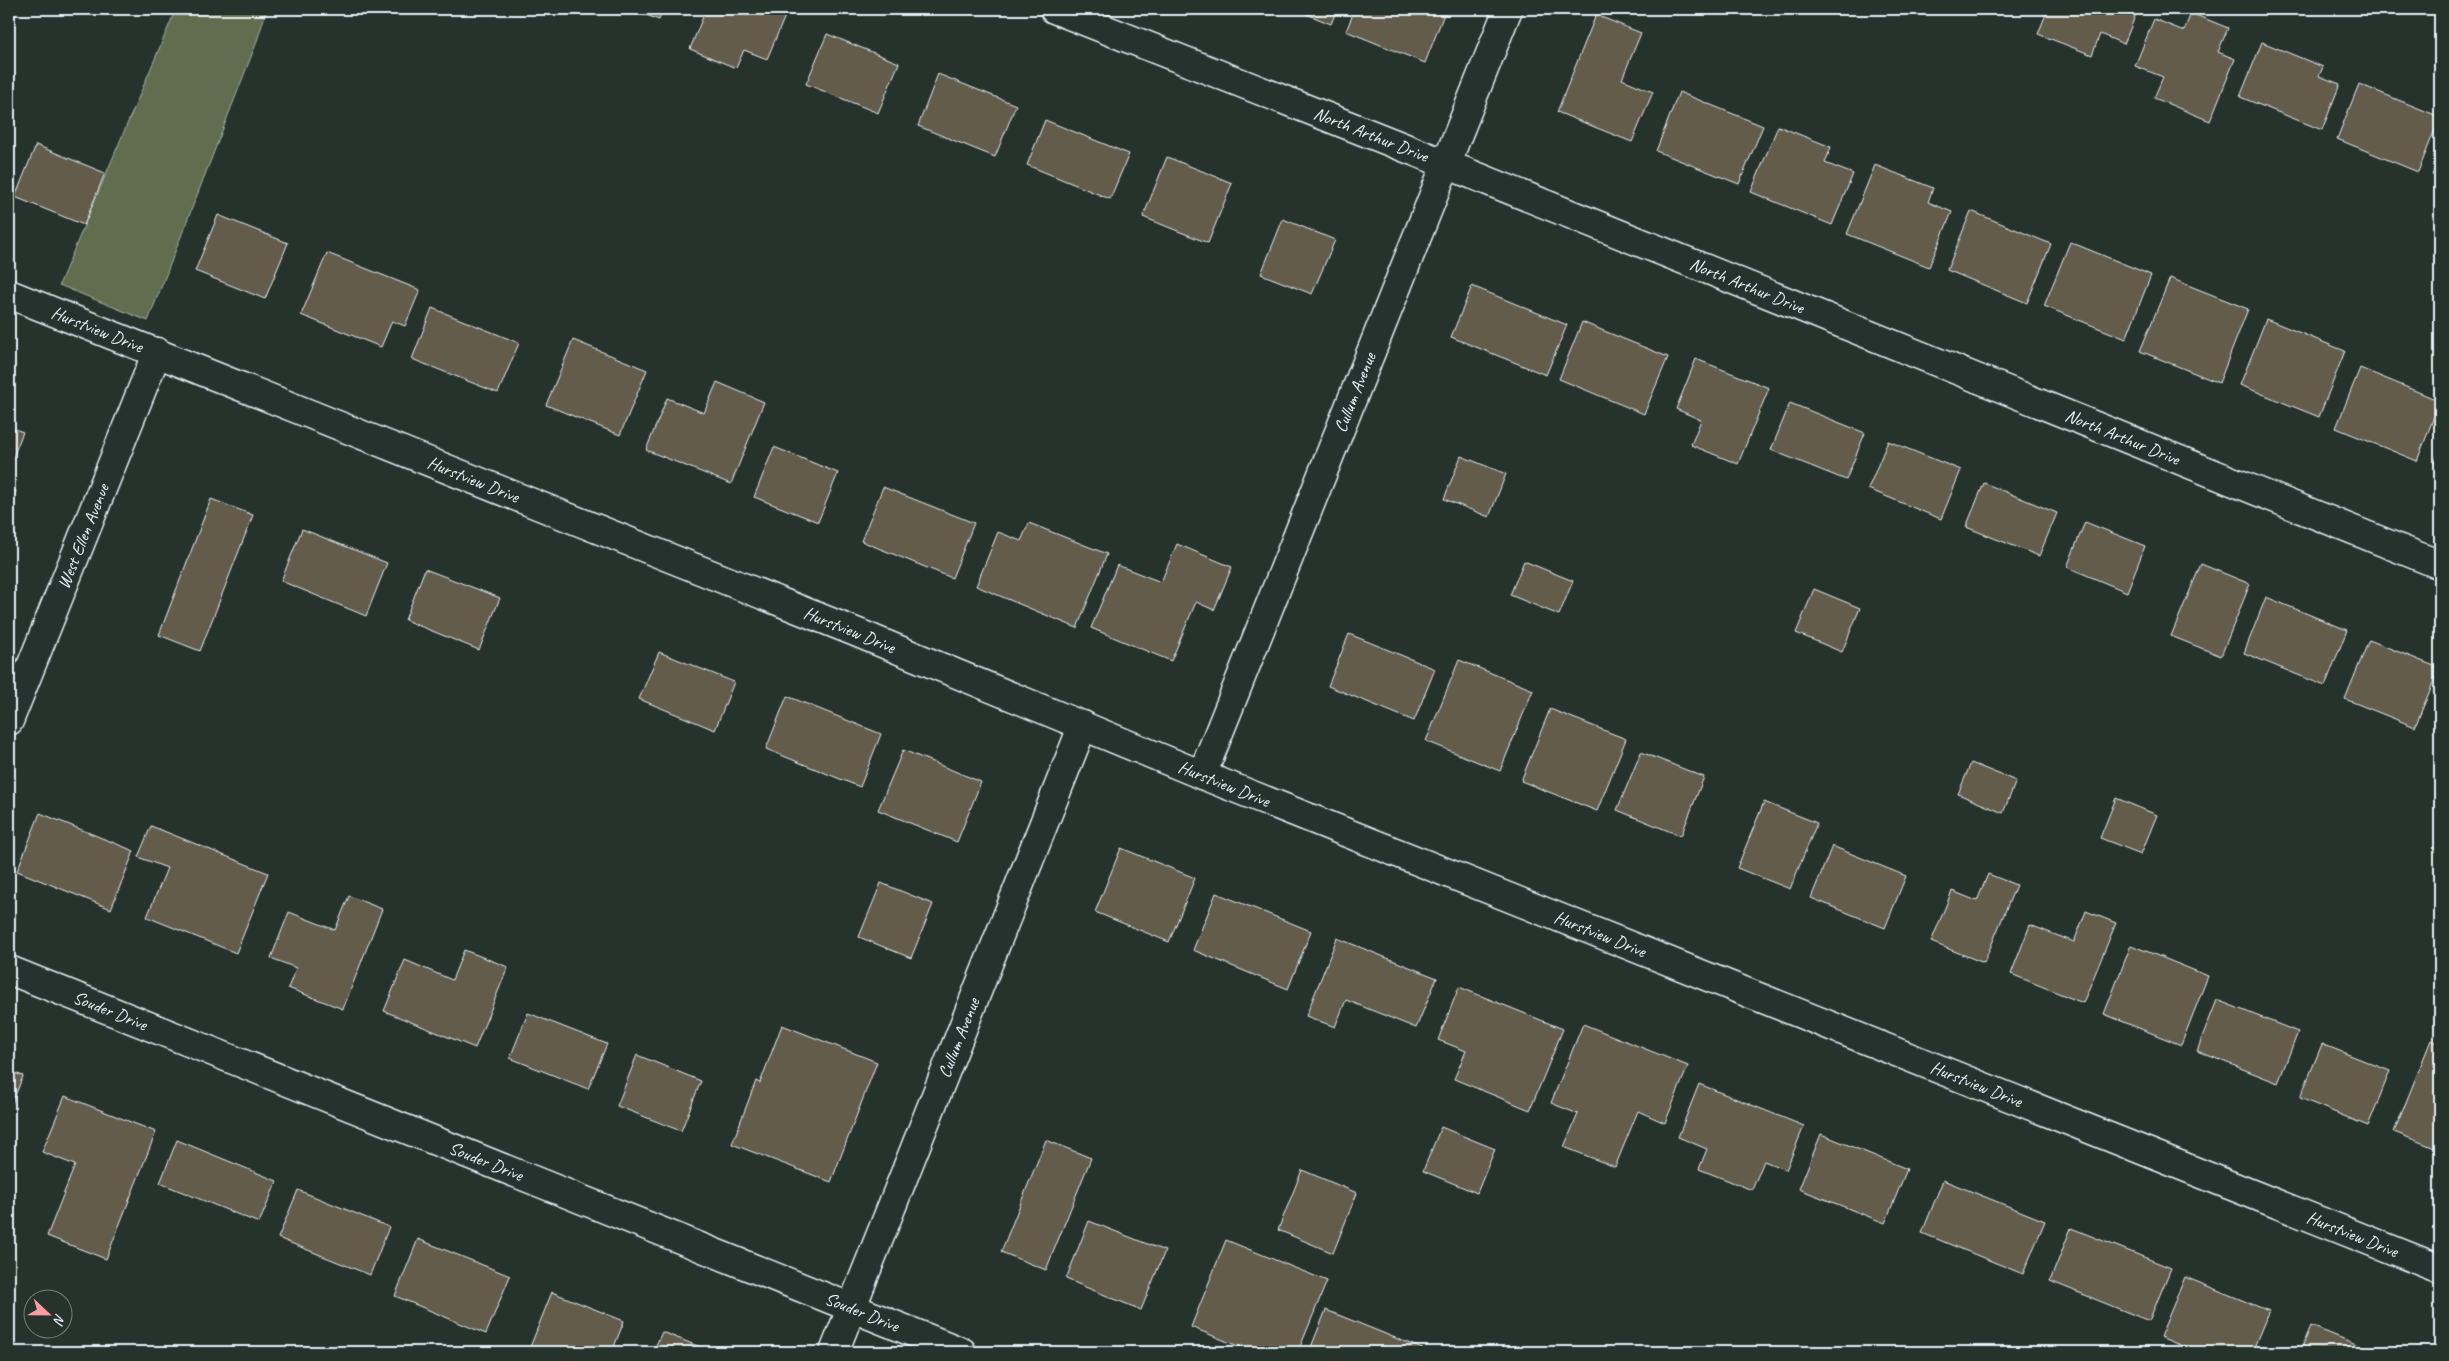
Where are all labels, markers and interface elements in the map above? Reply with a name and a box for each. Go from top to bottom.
street label: North Arthur Drive [1311,102,1433,167]
street label: North Arthur Drive [1687,253,1808,319]
street label: Hurstview Drive [48,301,147,358]
street label: Cullum Avenue [1329,348,1381,435]
street label: North Arthur Drive [2062,404,2184,470]
street label: Hurstview Drive [424,451,523,508]
street label: West Ellen Avenue [52,480,114,592]
street label: Hurstview Drive [801,601,899,659]
street label: Hurstview Drive [1175,755,1274,812]
street label: Hurstview Drive [1551,906,1650,962]
street label: Souder Drive [70,986,151,1036]
street label: Cullum Avenue [933,994,985,1081]
street label: Hurstview Drive [1927,1056,2026,1112]
street label: Souder Drive [446,1137,527,1186]
street label: Hurstview Drive [2304,1206,2402,1263]
street label: Souder Drive [822,1287,903,1337]
north arrow [22,1288,72,1338]
text: N [49,1311,69,1328]

